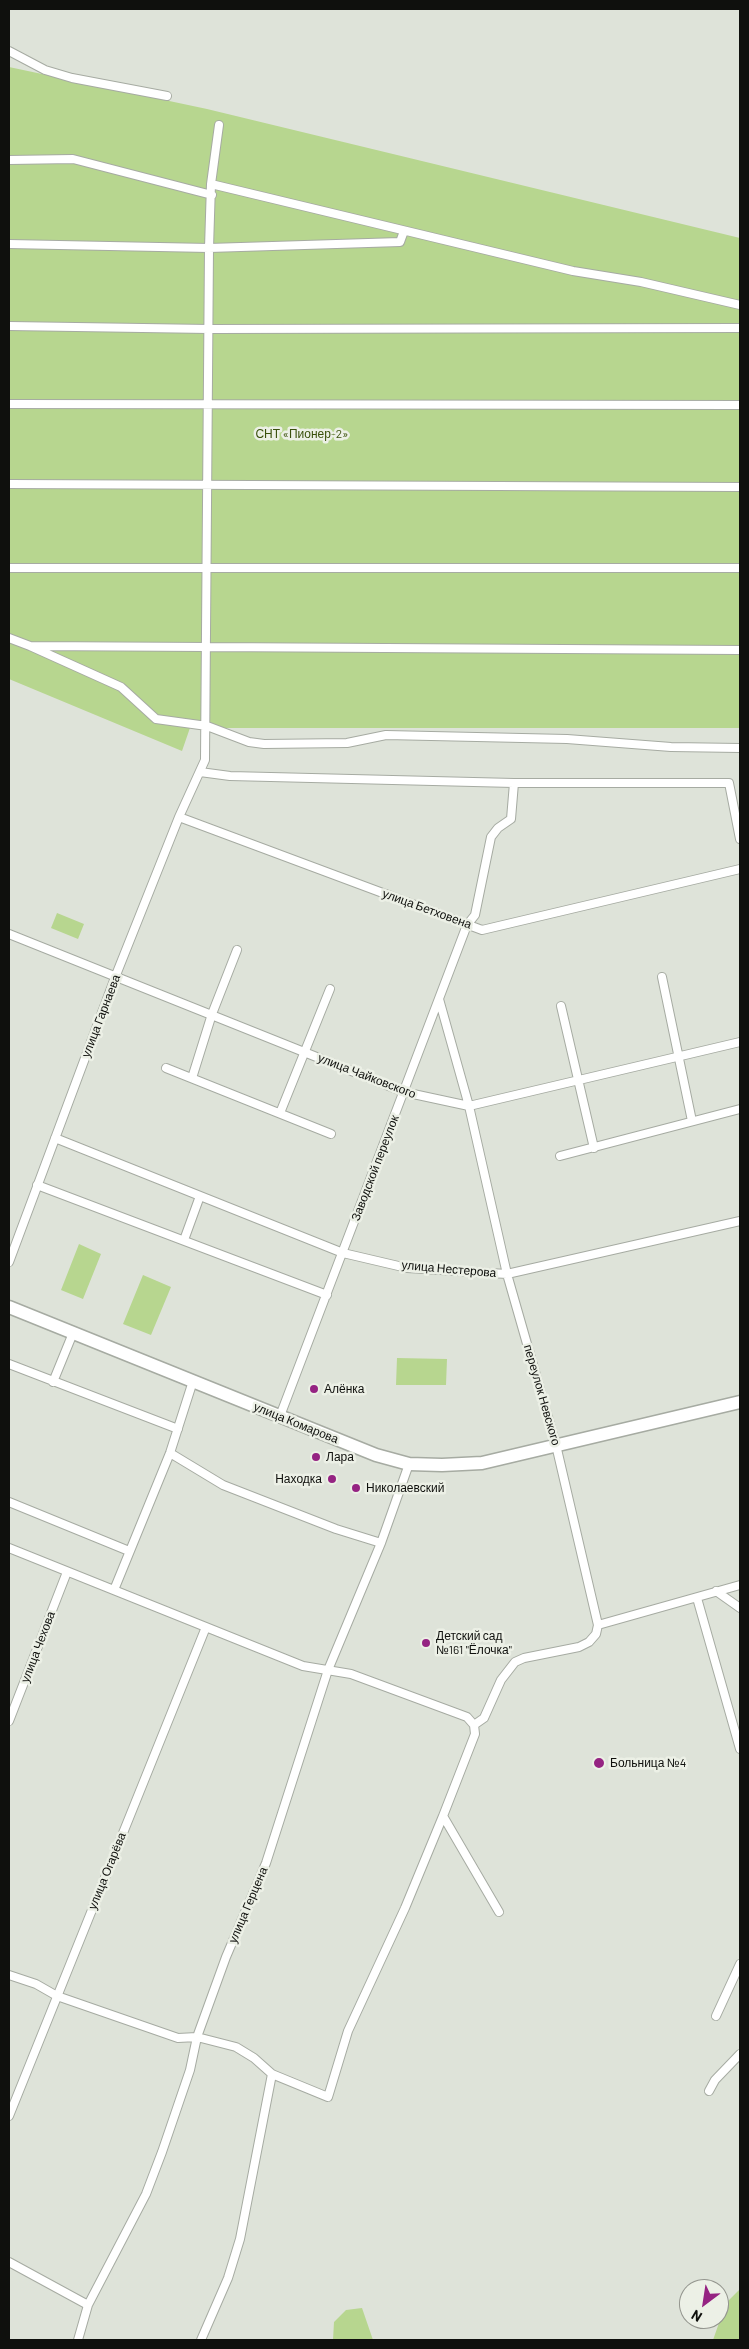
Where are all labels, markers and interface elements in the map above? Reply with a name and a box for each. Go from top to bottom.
park label: СНТ «Пионер-2» [255,427,349,441]
street label: улица Бетховена [380,886,474,932]
street label: улица Гарнаева [79,973,123,1059]
street label: улица Чайковского [316,1051,418,1101]
street label: Заводской переулок [348,1113,402,1223]
street label: улица Нестерова [401,1258,497,1280]
street label: переулок Невского [521,1343,563,1447]
place label: Алёнка [324,1382,364,1396]
marker: Алёнка [308,1383,320,1395]
street label: улица Комарова [251,1399,341,1447]
place label: Лара [326,1450,354,1464]
marker: Лара [310,1451,322,1463]
place label: Находка [275,1472,322,1486]
marker: Находка [326,1473,338,1485]
place label: Николаевский [366,1481,444,1495]
marker: Николаевский [350,1482,362,1494]
street label: улица Чехова [18,1609,58,1685]
place label: Детский сад №161 "Ёлочка" [436,1629,512,1657]
marker: Детский сад №161 "Ёлочка" [420,1637,432,1649]
marker: Больница №4 [592,1756,606,1770]
place label: Больница №4 [610,1756,686,1770]
street label: улица Огарёва [85,1830,129,1912]
street label: улица Герцена [226,1865,270,1945]
north arrow [679,2279,729,2329]
text: N [688,2307,705,2326]

